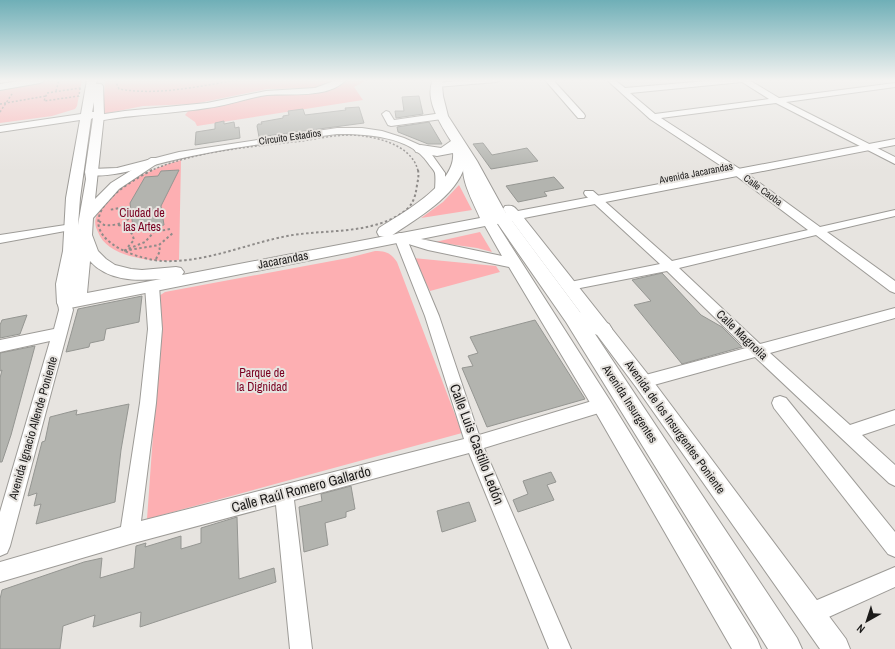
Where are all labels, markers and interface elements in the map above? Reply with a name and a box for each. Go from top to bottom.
street label: Circuito Estadios [258,126,322,148]
street label: Avenida Jacarandas [657,159,734,187]
street label: Calle Caoba [741,171,785,209]
park label: Ciudad de las Artes [119,205,165,235]
street label: Jacarandas [257,247,310,273]
street label: Calle Magnolia [713,306,772,364]
street label: Avenida Ignacio Allende Poniente [5,355,61,502]
street label: Avenida de los Insurgentes Poniente [621,356,729,497]
street label: Avenida Insurgentes [598,361,661,446]
park label: Parque de la Dignidad [237,365,287,395]
street label: Calle Luis Castillo Ledón [446,381,508,507]
street label: Calle Raúl Romero Gallardo [229,462,373,516]
north arrow [847,601,887,641]
text: N [854,621,868,636]

